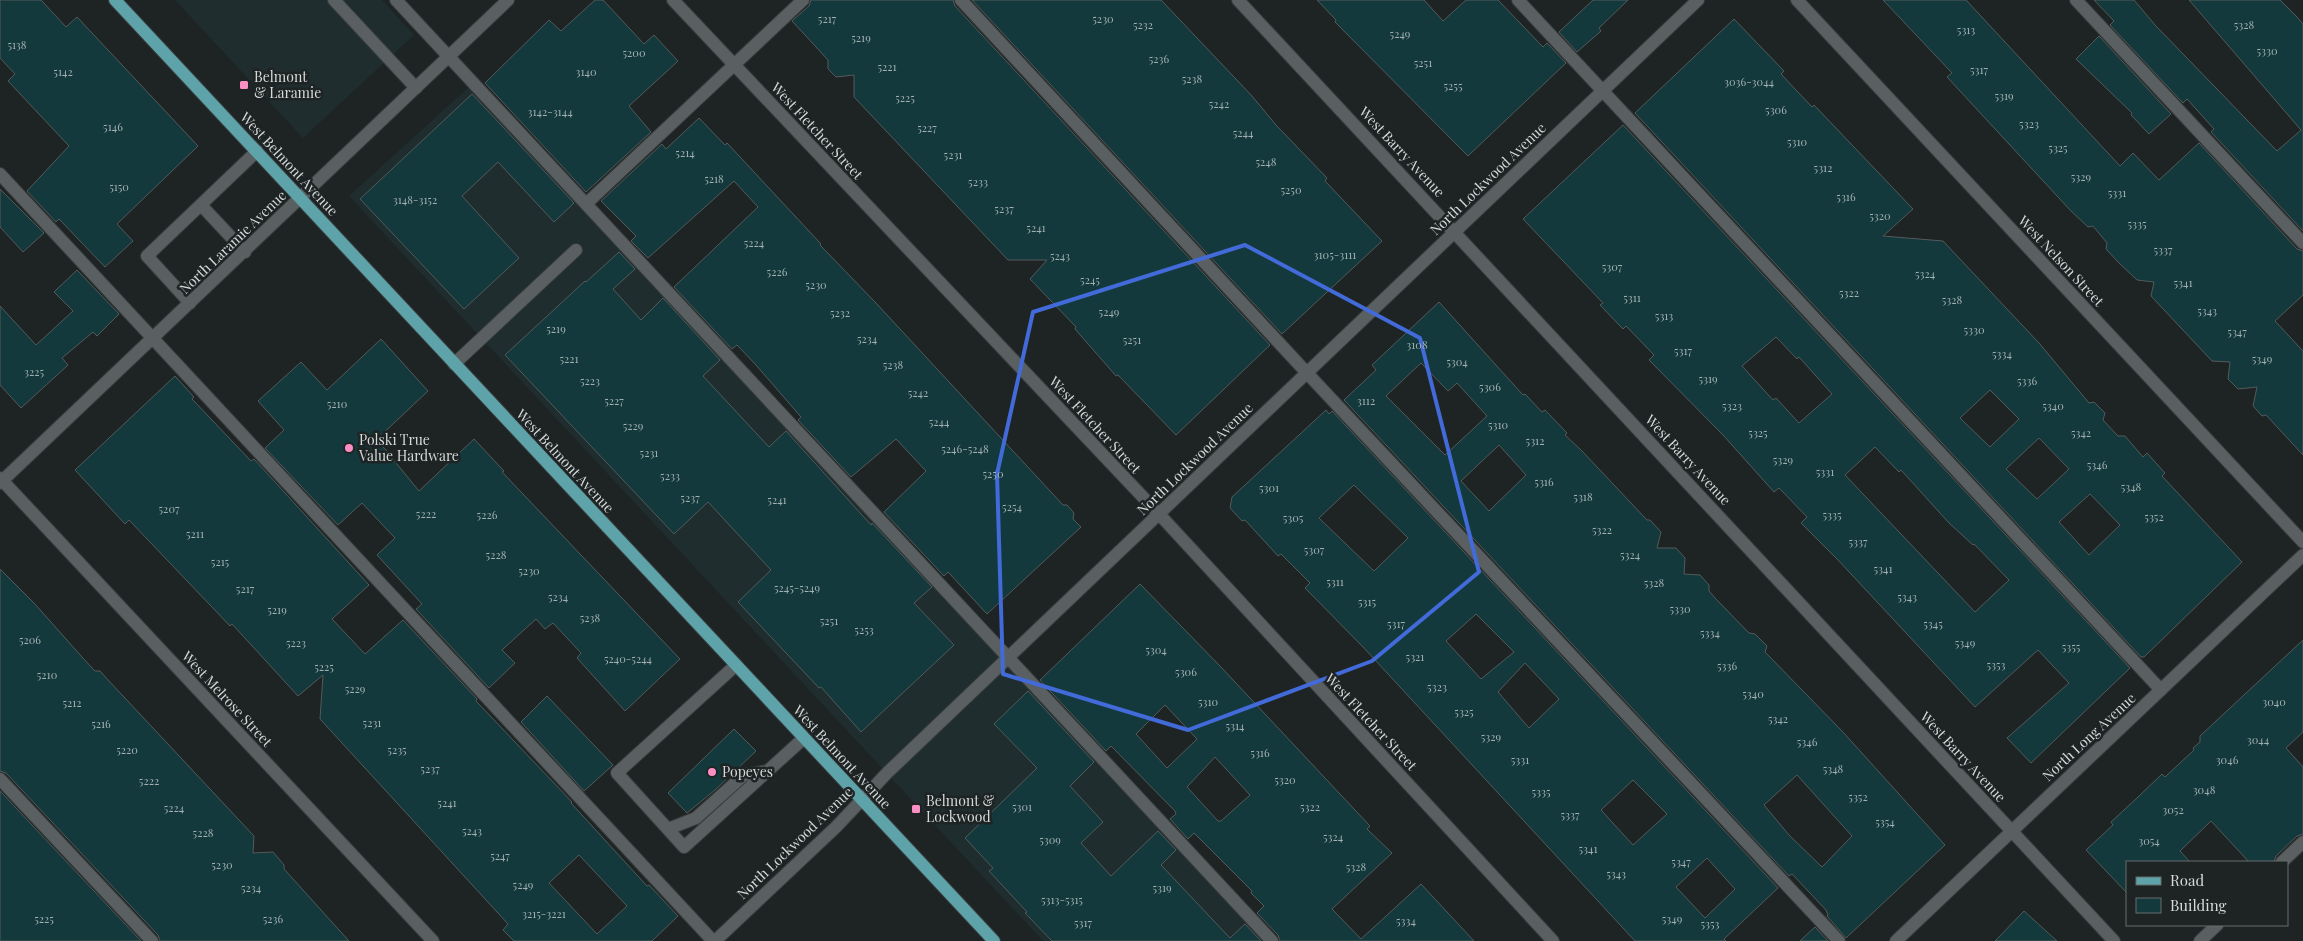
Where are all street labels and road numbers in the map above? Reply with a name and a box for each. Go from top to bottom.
street label: West Fletcher Street [767,77,868,184]
street label: West Barry Avenue [1355,102,1449,201]
street label: West Belmont Avenue [236,107,343,220]
street label: North Lockwood Avenue [1426,118,1550,239]
street label: North Laramie Avenue [175,186,290,298]
street label: West Nelson Street [2014,211,2109,311]
street label: West Fletcher Street [1045,371,1146,478]
street label: North Lockwood Avenue [1133,398,1257,519]
street label: West Belmont Avenue [512,404,619,517]
street label: West Barry Avenue [1641,410,1735,509]
street label: West Melrose Street [177,646,277,751]
street label: West Fletcher Street [1321,668,1422,775]
street label: North Long Avenue [2038,688,2139,785]
street label: West Belmont Avenue [789,700,896,813]
street label: West Barry Avenue [1916,707,2010,806]
street label: North Lockwood Avenue [733,782,857,903]

